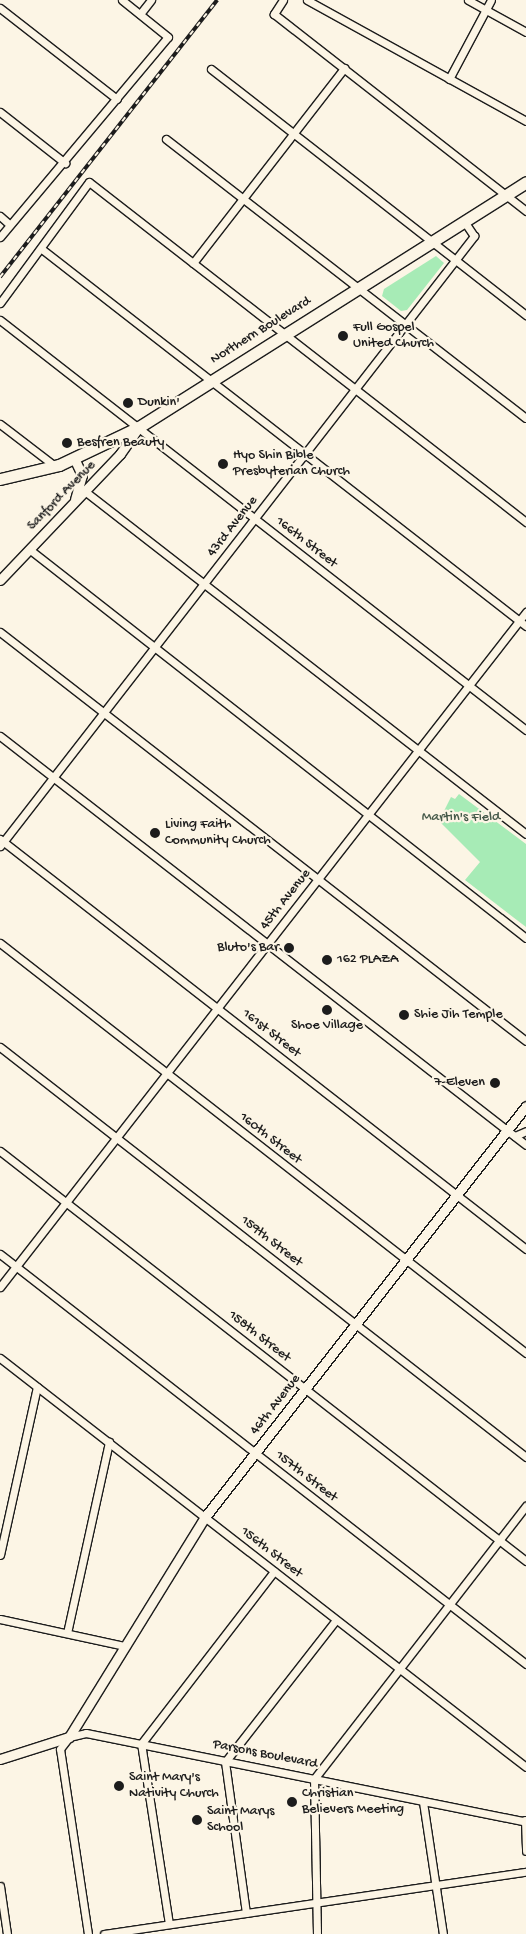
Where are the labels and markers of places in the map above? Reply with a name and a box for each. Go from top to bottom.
place label: Full Gospel United Church [353,320,434,352]
marker: Full Gospel United Church [337,330,349,342]
place label: Dunkin' [138,395,180,411]
marker: Dunkin' [122,397,134,409]
place label: Besfren Beauty [77,435,164,451]
marker: Besfren Beauty [61,437,73,449]
place label: Hyo Shin Bible Presbyterian Church [233,448,350,481]
marker: Hyo Shin Bible Presbyterian Church [217,458,229,470]
place label: Living Faith Community Church [165,817,271,850]
marker: Living Faith Community Church [149,827,161,839]
place label: Bluto's Bar [217,940,279,956]
marker: Bluto's Bar [283,942,295,954]
place label: 162 PLAZA [337,952,398,968]
marker: 162 PLAZA [321,954,333,966]
marker: Shoe Village [321,1004,333,1016]
place label: Shie Jih Temple [414,1007,503,1023]
marker: Shie Jih Temple [398,1009,410,1021]
place label: Shoe Village [291,1018,363,1034]
place label: 7-Eleven [434,1075,485,1091]
marker: 7-Eleven [489,1077,501,1089]
place label: Saint Mary's Nativity Church [129,1770,219,1802]
marker: Saint Mary's Nativity Church [113,1780,125,1792]
place label: Christian Believers Meeting [302,1786,404,1818]
marker: Christian Believers Meeting [286,1796,298,1808]
place label: Saint Marys School [207,1804,274,1836]
marker: Saint Marys School [191,1814,203,1826]

